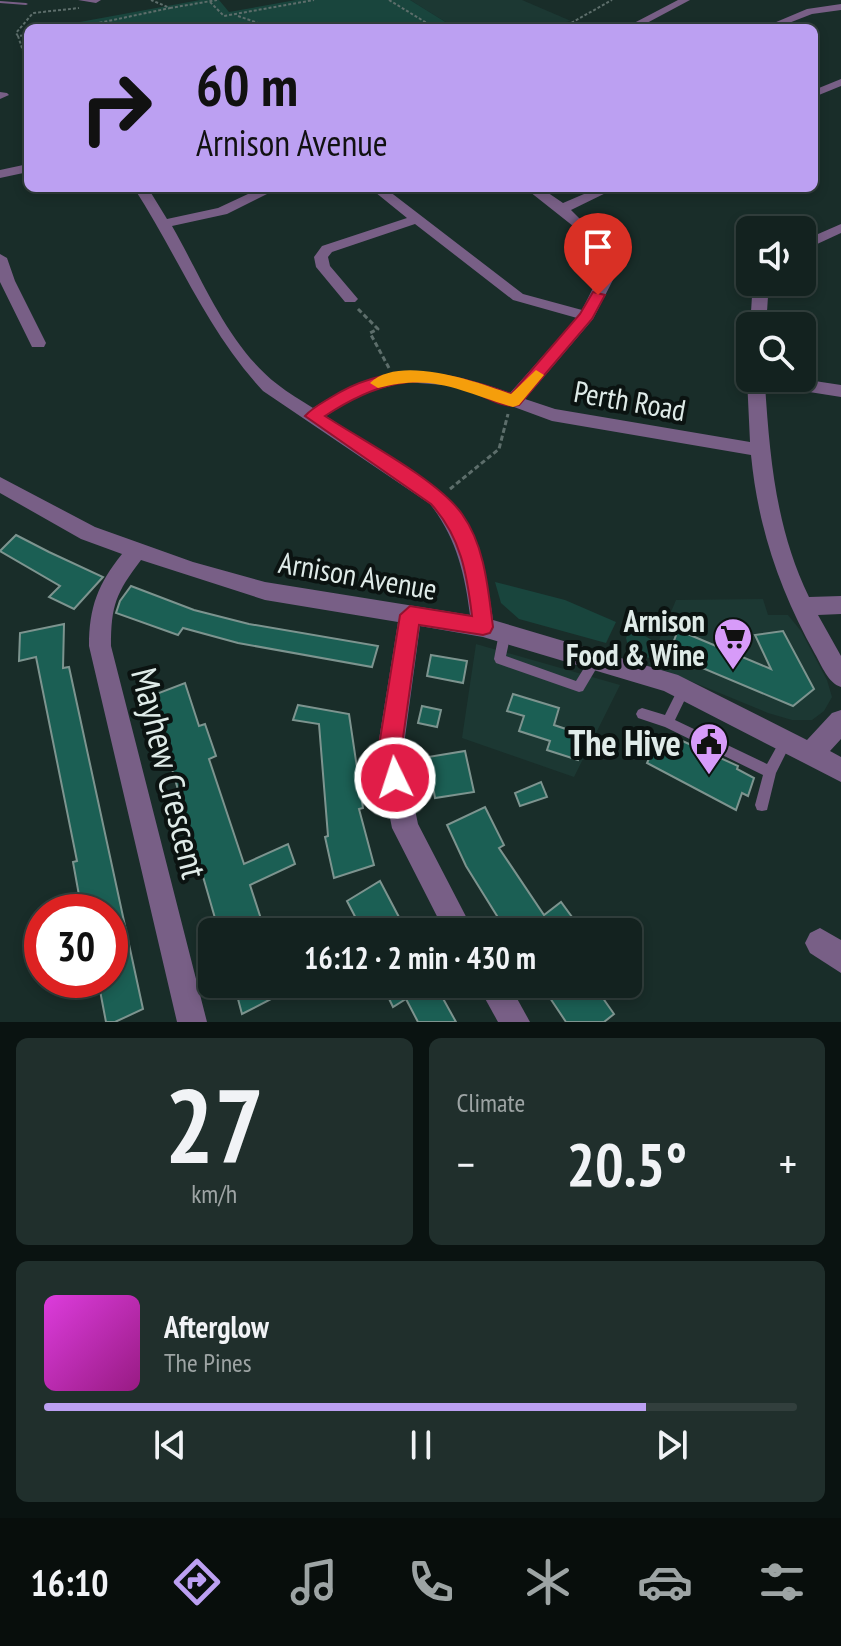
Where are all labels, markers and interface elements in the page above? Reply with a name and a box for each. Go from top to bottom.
text: 60 m [196,49,298,121]
icon: right [64,56,168,160]
text: Arnison Avenue [196,119,388,166]
pin [564,213,632,295]
map controls [736,216,816,392]
button: sound [736,216,816,296]
icon: arrive [576,225,620,269]
button: search [736,312,816,392]
street label: Perth Road [571,371,689,429]
street label: Arnison Avenue [276,542,440,608]
place label: Arnison Food & Wine [566,601,705,674]
supermarket icon: Arnison Food & Wine [712,616,754,671]
street label: Mayhew Crescent [121,663,219,883]
place label: The Hive [568,719,681,766]
public building icon: The Hive [688,721,730,776]
position arrow [353,736,437,820]
speed limit sign: 30 [24,894,128,998]
text: 16:12 · 2 min · 430 m [304,938,536,977]
text: 27 [165,1057,264,1192]
text: Climate [457,1086,525,1119]
text: 20.5° [566,1125,687,1203]
text: − [457,1135,475,1192]
text: + [779,1135,797,1192]
text: km/h [191,1177,237,1210]
text: Afterglow [164,1307,269,1346]
text: The Pines [164,1346,252,1379]
icon: previous [148,1423,192,1467]
icon: pause [399,1423,443,1467]
icon: next [650,1423,694,1467]
icon: directions [169,1554,225,1610]
icon: music [286,1554,342,1610]
icon: phone [403,1554,459,1610]
icon: climate [520,1554,576,1610]
icon: car [637,1554,693,1610]
icon: filters [754,1554,810,1610]
text: 16:10 [31,1559,108,1606]

